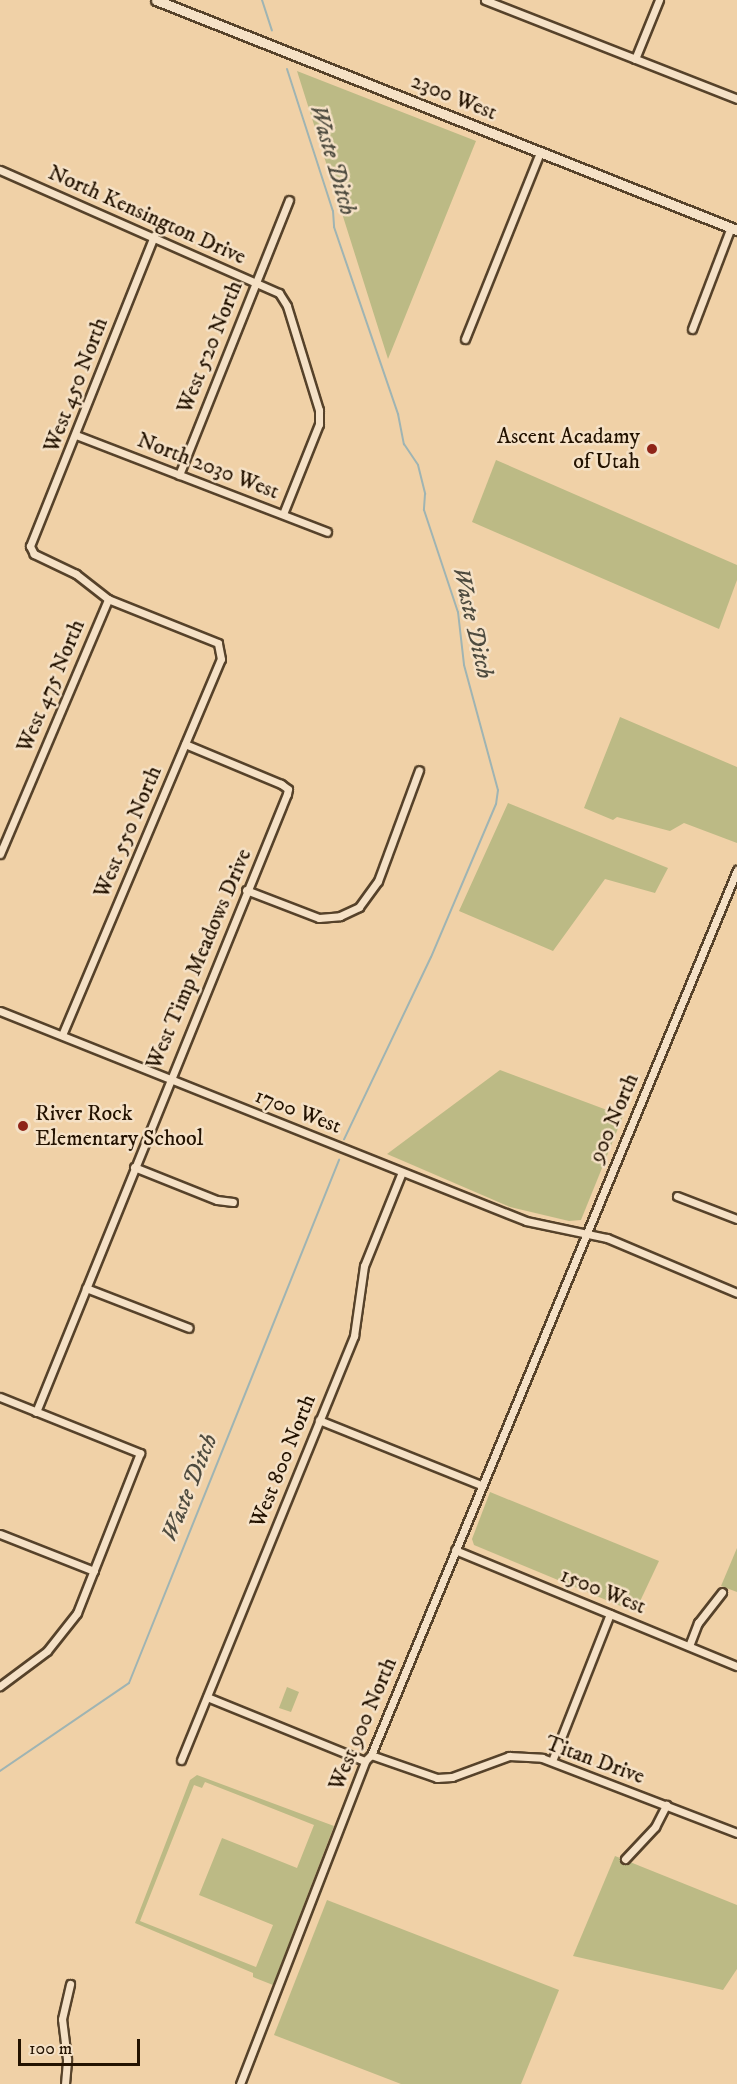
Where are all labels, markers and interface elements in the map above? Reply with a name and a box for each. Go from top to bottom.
street label: 2300 West [407,68,501,126]
water label: Waste Ditch [302,101,362,219]
street label: North Kensington Drive [44,159,250,271]
street label: West 520 North [171,277,249,417]
street label: West 450 North [38,314,114,456]
place label: Ascent Acadamy of Utah [497,423,640,475]
street label: North 2030 West [133,427,283,505]
marker: Ascent Acadamy of Utah [645,442,659,456]
water label: Waste Ditch [445,564,499,682]
street label: West 475 North [11,616,91,756]
street label: West 550 North [88,762,168,902]
street label: West Timp Meadows Drive [141,845,257,1073]
street label: 900 North [583,1069,645,1167]
street label: 1700 West [251,1082,345,1140]
place label: River Rock Elementary School [35,1100,203,1152]
marker: River Rock Elementary School [16,1119,30,1133]
street label: West 800 North [244,1390,322,1532]
water label: Waste Ditch [155,1430,225,1546]
street label: 1500 West [556,1562,650,1620]
street label: West 900 North [323,1654,403,1794]
street label: Titan Drive [542,1730,648,1790]
scale bar [21,2027,142,2065]
text: 100 m [29,2038,72,2060]

